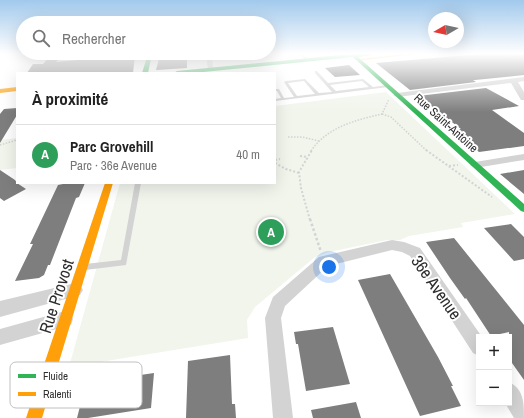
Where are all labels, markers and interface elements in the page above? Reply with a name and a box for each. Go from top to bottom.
north arrow [428,12,464,48]
search box [16,16,276,60]
icon: search [30,27,52,49]
text: Rechercher [62,28,126,49]
text: À proximité [32,87,108,110]
street label: Rue Saint-Antoine [411,90,481,156]
text: Parc Grovehill [70,136,153,157]
text: A [41,146,49,163]
text: 40 m [236,146,260,163]
text: Parc · 36e Avenue [70,157,157,174]
pin: A [258,217,284,247]
street label: 36e Avenue [407,250,468,324]
street label: Rue Provost [33,256,79,336]
your location [319,257,339,277]
map controls [476,334,512,406]
button: + [476,334,512,370]
legend [10,362,142,408]
text: Fluide [43,369,68,383]
button: − [476,370,512,406]
text: Ralenti [43,387,72,401]

